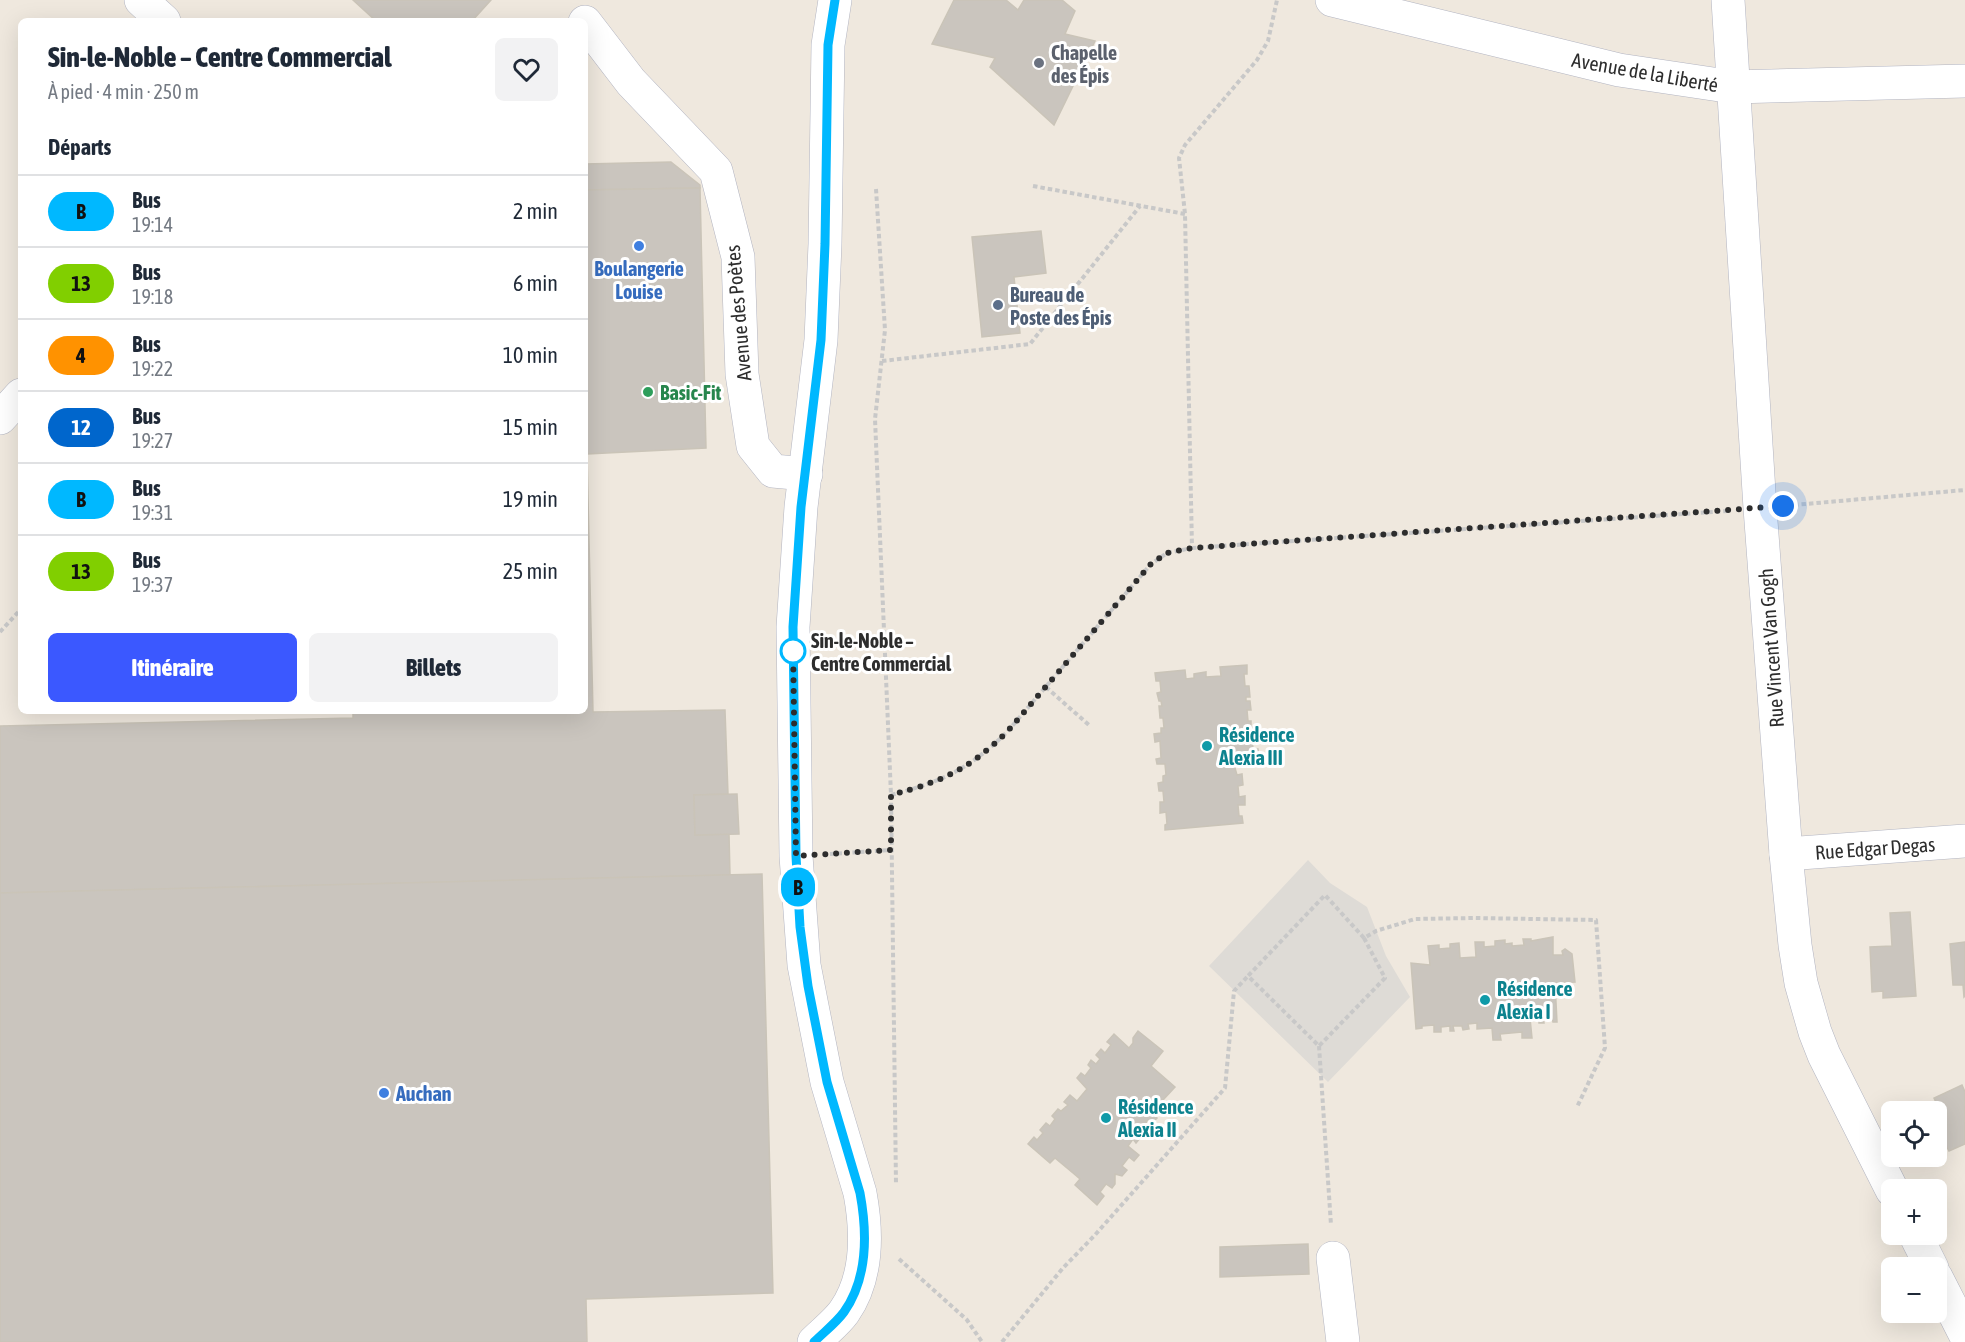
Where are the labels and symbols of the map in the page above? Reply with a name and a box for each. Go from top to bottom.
place label: Chapelle des Épis [1051,41,1117,87]
street label: Avenue de la Liberté [1570,48,1720,96]
marker: Chapelle des Épis [1032,56,1046,70]
marker: Boulangerie Louise [632,239,646,253]
street label: Avenue des Poètes [721,244,755,382]
place label: Boulangerie Louise [594,257,684,303]
place label: Bureau de Poste des Épis [1010,283,1111,329]
marker: Bureau de Poste des Épis [991,298,1005,312]
place label: Basic-Fit [660,381,721,404]
marker: Basic-Fit [641,385,655,399]
your location [1768,491,1798,521]
street label: Rue Vincent Van Gogh [1754,568,1788,728]
place label: Sin-le-Noble – Centre Commercial [811,629,952,675]
marker: Sin-le-Noble – Centre Commercial [780,638,806,664]
place label: Résidence Alexia III [1218,723,1294,769]
marker: Résidence Alexia III [1200,739,1214,753]
street label: Rue Edgar Degas [1814,832,1936,864]
line badge: B [778,868,818,906]
place label: Résidence Alexia I [1496,977,1572,1023]
marker: Résidence Alexia I [1478,993,1492,1007]
place label: Auchan [395,1082,452,1105]
marker: Auchan [377,1086,391,1100]
place label: Résidence Alexia II [1117,1095,1193,1141]
marker: Résidence Alexia II [1099,1111,1113,1125]

